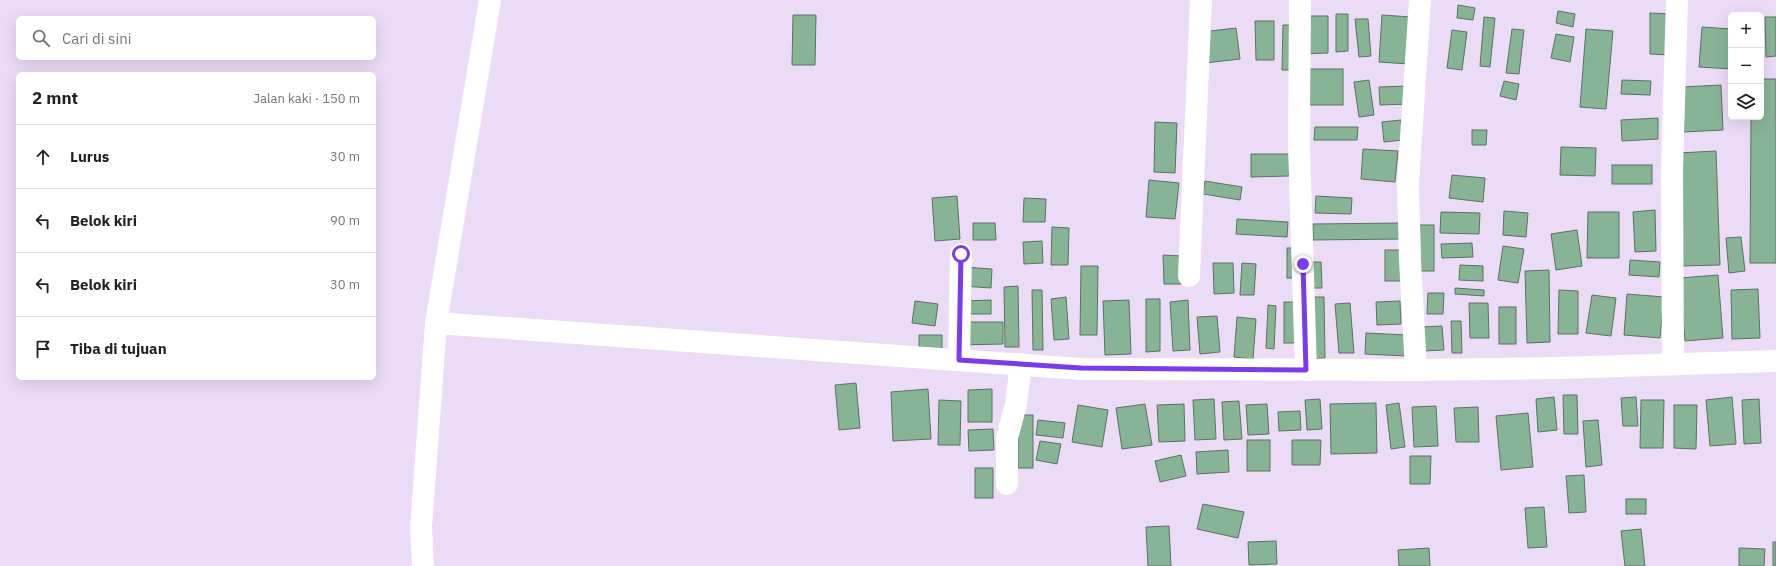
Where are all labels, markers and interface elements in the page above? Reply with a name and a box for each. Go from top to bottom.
map controls [1728,12,1764,120]
button: + [1728,12,1764,48]
search box [16,16,376,60]
icon: search [30,27,52,49]
text: Cari di sini [62,29,131,48]
button: − [1728,48,1764,84]
button: layers [1728,84,1764,120]
text: 2 mnt [32,87,78,109]
text: Jalan kaki · 150 m [253,90,360,107]
icon: ahead [32,146,54,168]
text: Lurus [70,147,109,166]
text: 30 m [330,148,360,165]
icon: left [32,210,54,232]
text: Belok kiri [70,211,137,230]
text: 90 m [330,212,360,229]
route start [952,245,970,263]
route end [1294,255,1312,273]
icon: left [32,274,54,296]
text: Belok kiri [70,275,137,294]
text: 30 m [330,276,360,293]
icon: arrive [32,338,54,360]
text: Tiba di tujuan [70,339,167,358]

